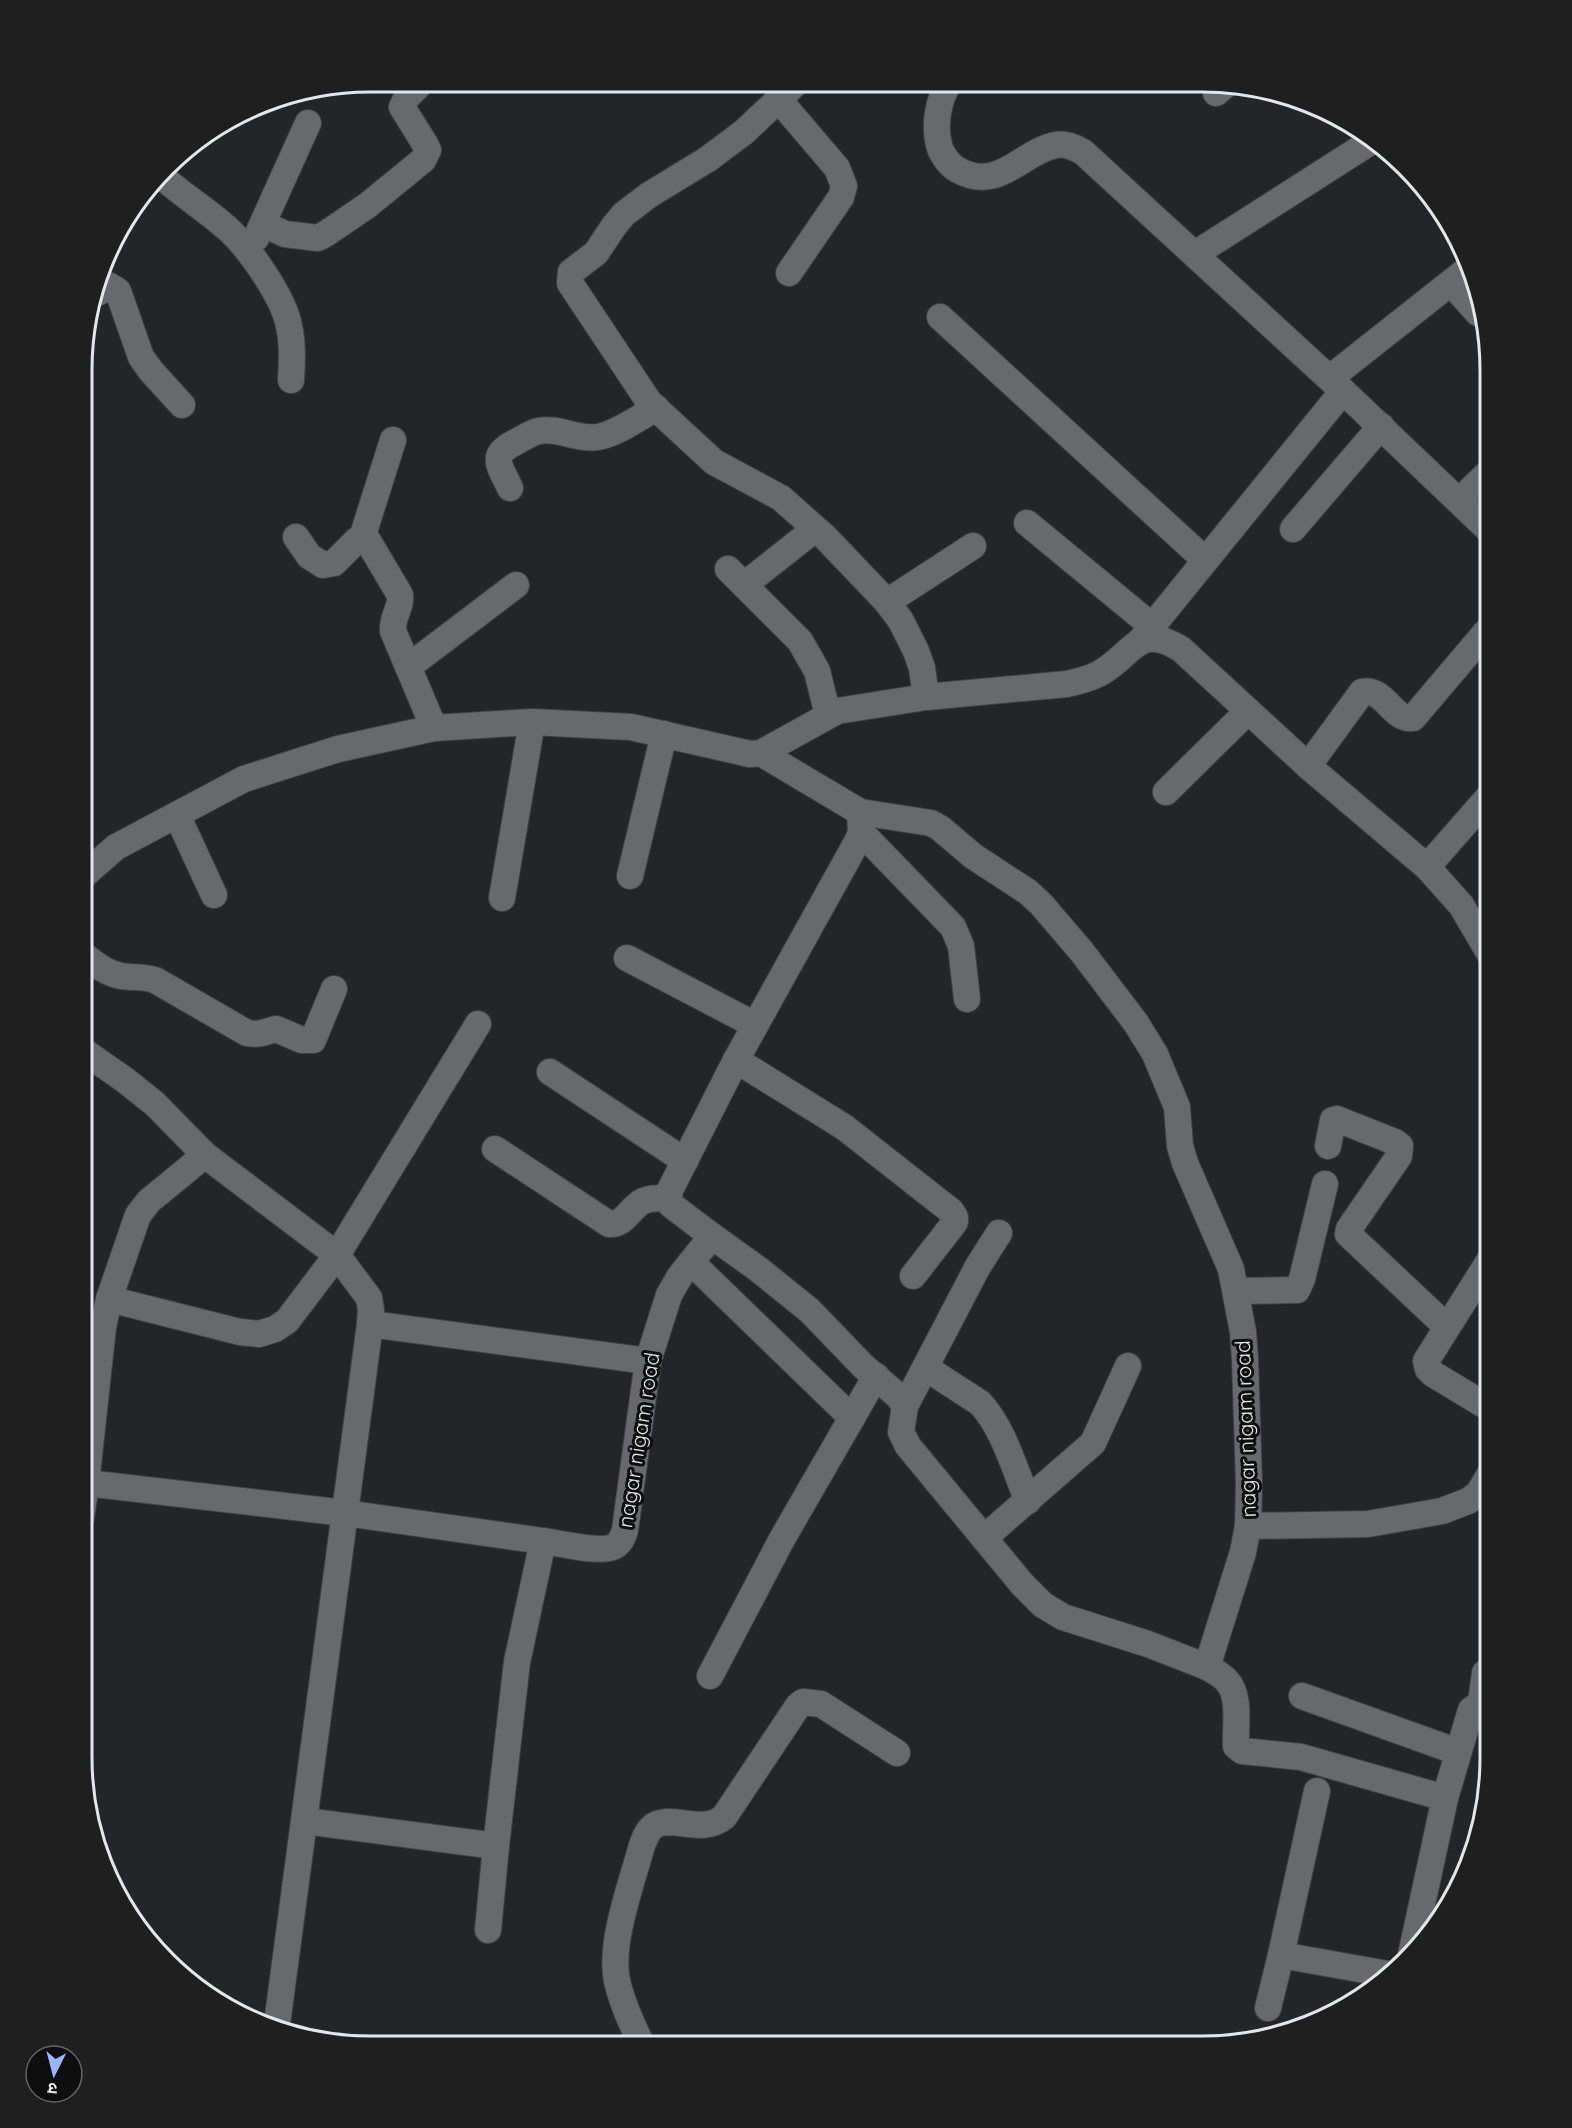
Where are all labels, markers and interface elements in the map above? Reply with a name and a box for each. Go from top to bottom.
street label: nagar nigam road [1229,1340,1261,1518]
street label: nagar nigam road [611,1350,665,1530]
north arrow [24,2044,84,2104]
text: उ [46,2078,58,2099]

